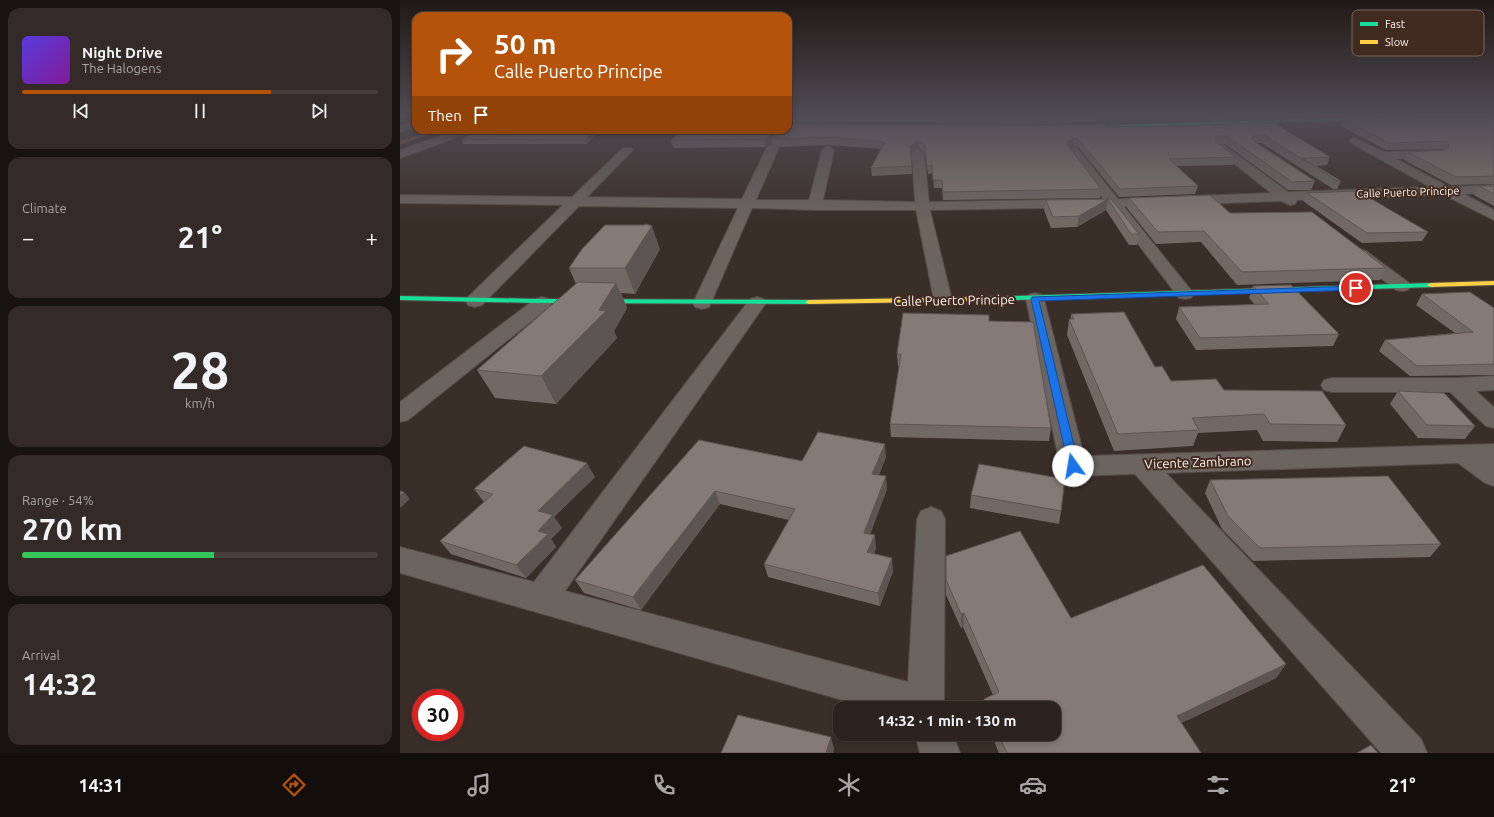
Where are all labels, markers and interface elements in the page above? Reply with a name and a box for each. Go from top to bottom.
legend [1352,10,1484,56]
text: Fast [1385,18,1406,30]
icon: right [428,28,480,80]
text: 50 m [494,28,556,59]
text: Slow [1385,36,1409,48]
text: Night Drive [82,44,163,61]
text: The Halogens [82,61,161,75]
text: Calle Puerto Principe [494,61,663,81]
icon: previous [70,100,92,122]
icon: pause [189,100,211,122]
icon: next [308,100,330,122]
icon: arrive [470,104,492,126]
text: Then [428,107,462,124]
street label: Calle Puerto Principe [1356,184,1460,200]
text: Climate [22,201,67,215]
text: 21° [178,220,222,254]
text: − [22,225,34,250]
text: + [366,225,378,250]
pin [1339,271,1373,305]
icon: arrive [1345,277,1367,299]
street label: Calle Puerto Principe [893,292,1015,308]
text: 28 [171,341,229,399]
text: km/h [185,396,215,410]
position arrow [1052,445,1094,487]
street label: Vicente Zambrano [1144,453,1252,471]
text: Range · 54% [22,493,94,507]
text: 270 km [22,512,123,546]
text: Arrival [22,648,60,662]
text: 14:32 [22,667,97,701]
speed limit sign: 30 [412,689,464,741]
text: 14:32 · 1 min · 130 m [878,712,1016,729]
icon: directions [280,771,308,799]
icon: music [465,771,493,799]
icon: phone [650,771,678,799]
icon: climate [835,771,863,799]
icon: car [1019,771,1047,799]
icon: filters [1204,771,1232,799]
text: 14:31 [78,775,123,795]
text: 21° [1389,775,1416,795]

